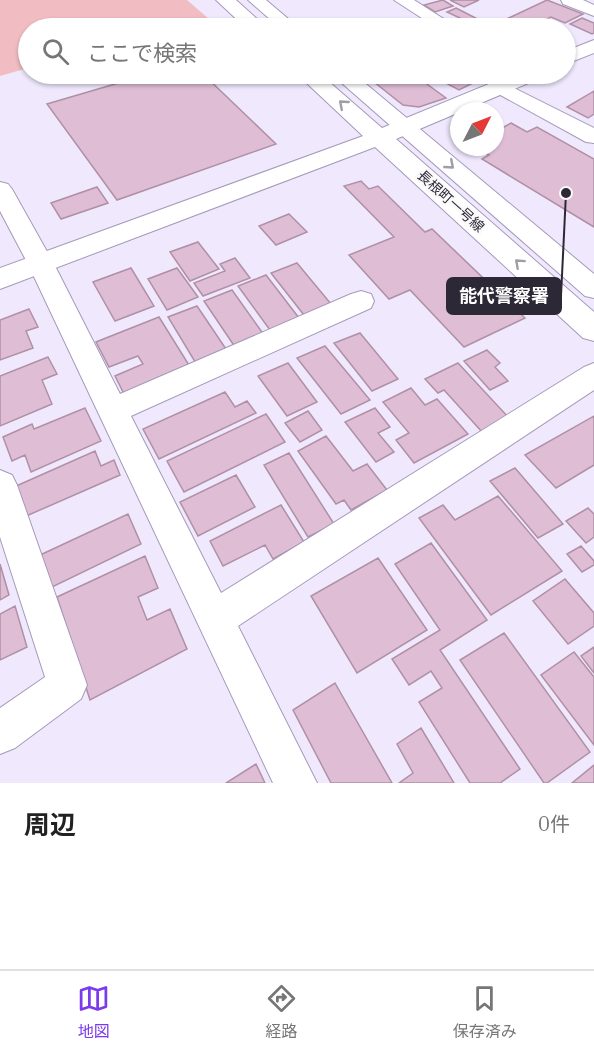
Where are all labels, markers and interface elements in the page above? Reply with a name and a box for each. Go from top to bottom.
search box [18,18,576,84]
icon: search [39,35,72,68]
text: ここで検索 [87,38,197,67]
one-way arrow [339,100,350,111]
north arrow [450,102,504,156]
one-way arrow [443,158,454,169]
street label: 長根町一号線 [414,166,488,236]
one-way arrow [516,259,526,270]
callout: 能代警察署 [447,278,561,314]
text: 能代警察署 [459,284,549,307]
text: 周辺 [24,807,76,841]
text: 0件 [538,810,570,837]
tab: 地図 [77,982,110,1042]
tab: 経路 [265,982,298,1042]
tab: 保存済み [453,982,517,1042]

